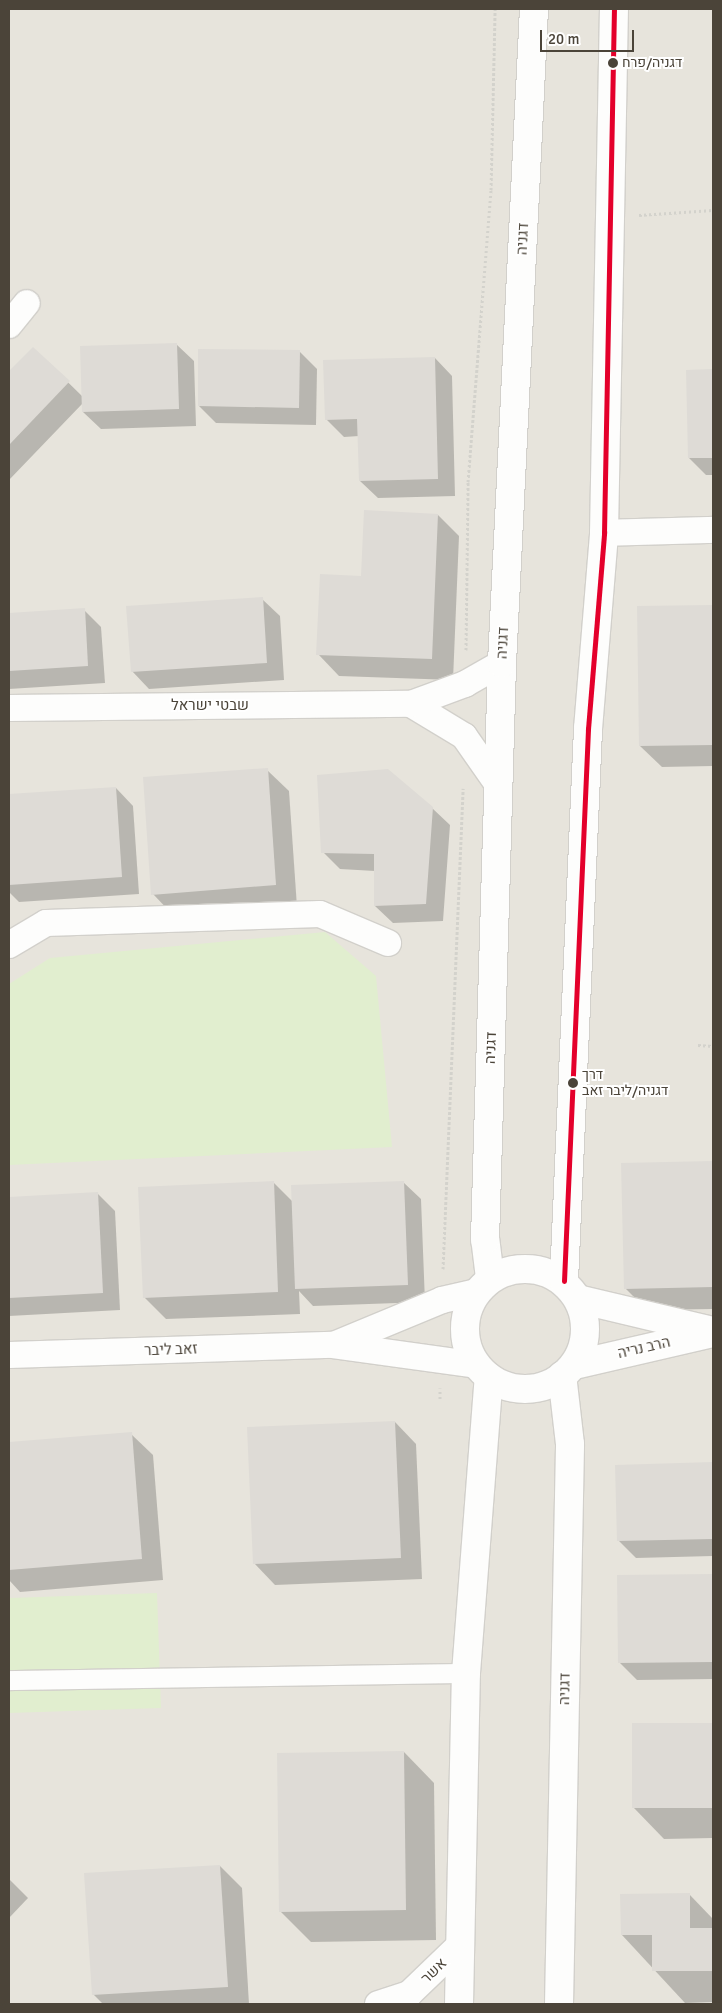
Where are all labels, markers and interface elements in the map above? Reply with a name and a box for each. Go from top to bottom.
scale bar [542,20,636,52]
text: 20 m [548,30,579,48]
place label: דגניה/פרח [622,55,682,71]
marker: דגניה/פרח [608,58,618,68]
street label: דגניה [513,222,533,256]
street label: דגניה [493,626,513,660]
street label: שבטי ישראל [171,697,249,715]
street label: דגניה [481,1031,501,1065]
place label: דרך דגניה/ליבר זאב [582,1067,668,1100]
marker: דרך דגניה/ליבר זאב [568,1078,578,1088]
street label: הרב נריה [616,1333,672,1363]
street label: זאב ליבר [144,1340,198,1360]
street label: דגניה [556,1673,574,1705]
street label: אשר [417,1954,451,1988]

